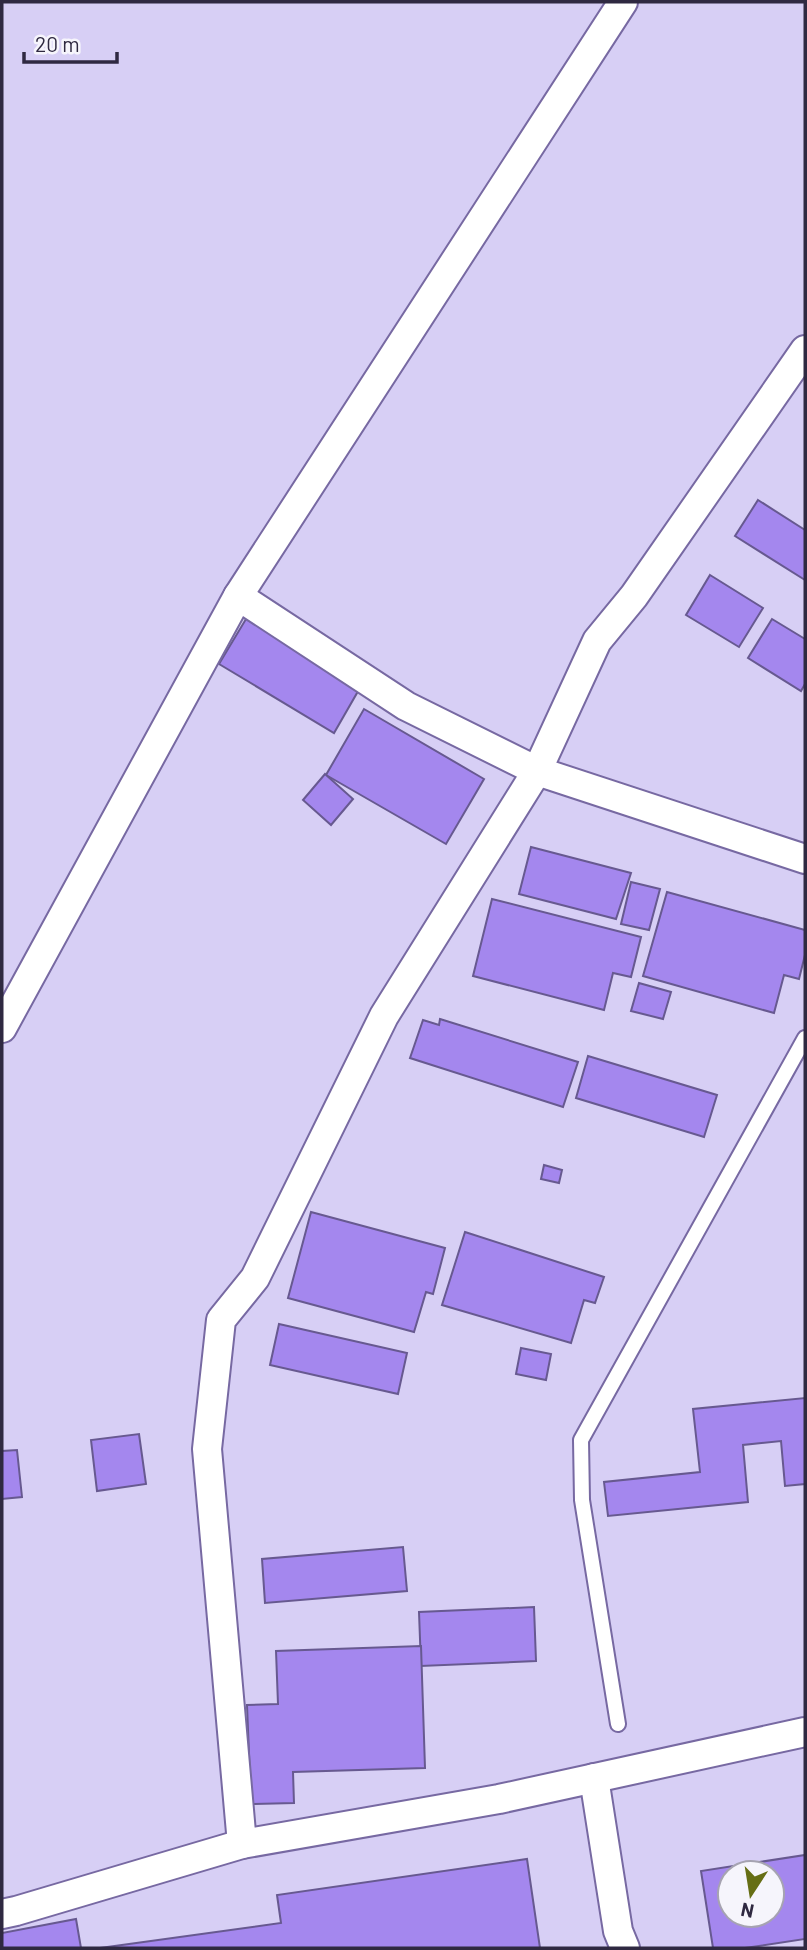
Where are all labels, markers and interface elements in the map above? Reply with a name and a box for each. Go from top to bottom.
scale bar [24,21,117,65]
text: 20 m [35,31,80,56]
north arrow [716,1859,786,1929]
text: N [739,1899,756,1924]

